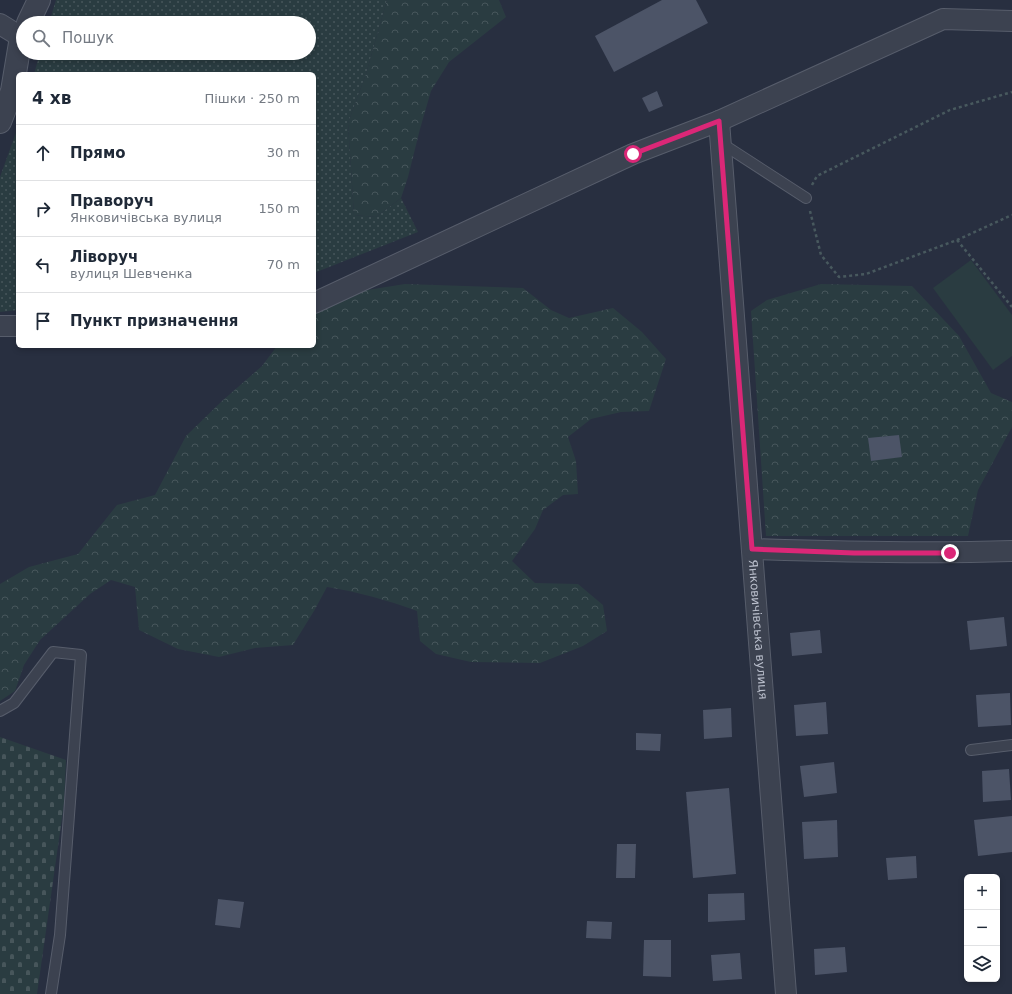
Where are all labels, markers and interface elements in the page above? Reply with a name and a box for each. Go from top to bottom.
search box [16,16,316,60]
icon: search [30,27,52,49]
text: Пошук [62,29,114,47]
text: 4 хв [32,88,71,108]
text: Пішки · 250 m [204,91,300,106]
icon: ahead [32,142,54,164]
text: Прямо [70,144,126,162]
text: 30 m [267,145,300,160]
route start [624,145,642,163]
text: Праворуч [70,192,154,210]
icon: right [32,198,54,220]
text: 150 m [258,201,300,216]
text: Янковичівська вулиця [70,210,222,225]
text: Ліворуч [70,248,138,266]
icon: left [32,254,54,276]
text: 70 m [267,257,300,272]
text: вулиця Шевченка [70,266,192,281]
icon: arrive [32,310,54,332]
text: Пункт призначення [70,312,238,330]
route end [941,544,959,562]
street label: Янковичівська вулиця [746,559,770,700]
map controls [964,874,1000,982]
button: + [964,874,1000,910]
button: − [964,910,1000,946]
button: layers [964,946,1000,982]

